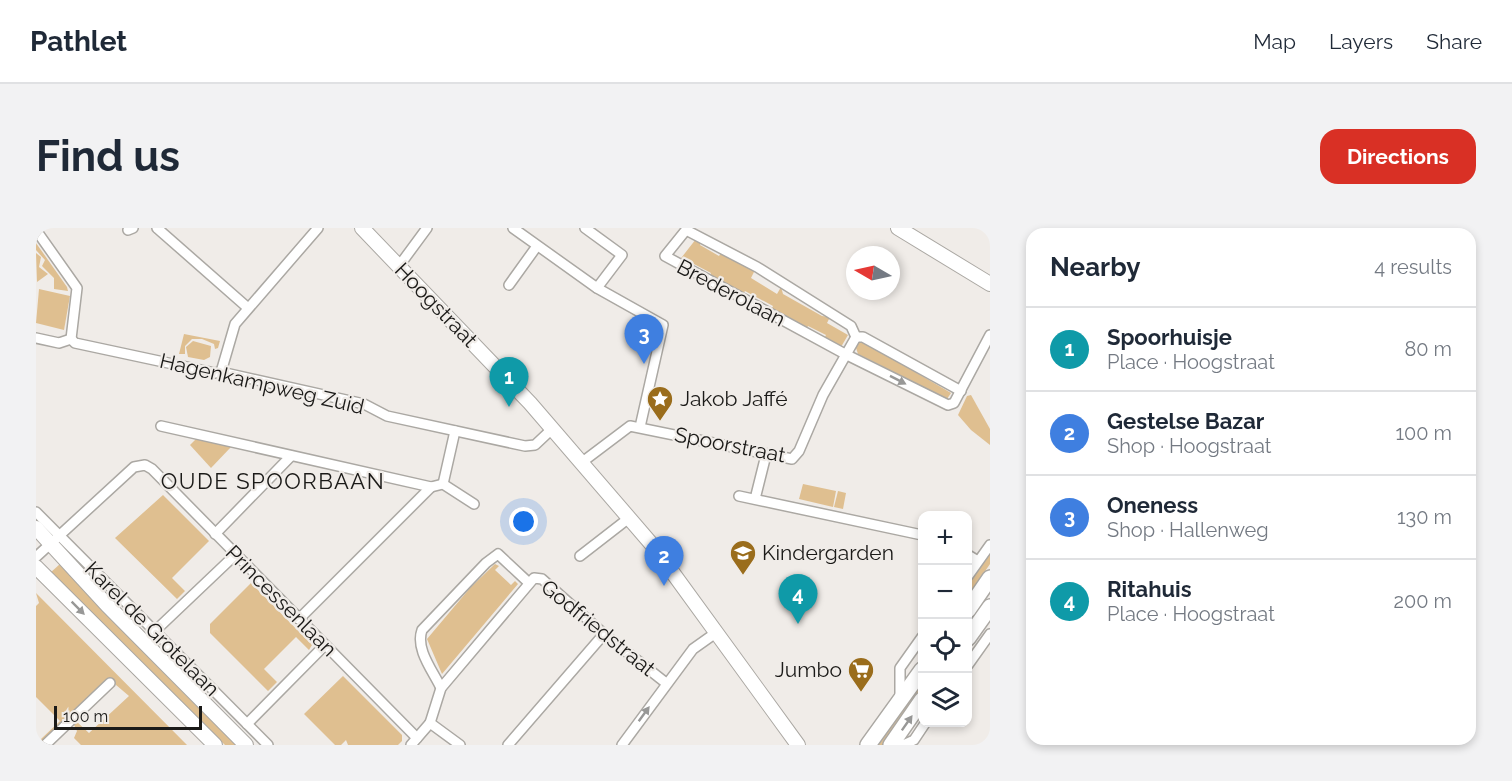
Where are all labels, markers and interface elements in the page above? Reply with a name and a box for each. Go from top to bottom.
text: Pathlet [30,25,127,58]
text: Map [1253,29,1296,54]
text: Layers [1329,29,1393,54]
text: Share [1426,29,1482,54]
button: Directions [1320,129,1476,184]
text: Find us [36,132,180,181]
north arrow [846,246,900,300]
text: Nearby [1050,252,1140,282]
street label: Brederolaan [673,254,790,332]
text: 4 results [1374,255,1452,279]
street label: Hoogstraat [390,257,483,352]
pin: 3 [624,314,664,364]
text: Spoorhuisje [1107,324,1232,350]
text: 1 [1065,337,1074,361]
text: 80 m [1404,337,1452,361]
street label: Hagenkampweg Zuid [157,348,367,419]
text: Place · Hoogstraat [1107,350,1275,374]
pin: 1 [490,358,528,407]
one-way arrow [889,375,906,385]
place icon: Jakob Jaffé [645,384,675,422]
place label: Jakob Jaffé [680,386,788,411]
text: Gestelse Bazar [1107,408,1264,434]
text: 2 [1064,421,1075,445]
text: 100 m [1395,421,1452,445]
street label: Spoorstraat [673,422,788,468]
text: Shop · Hoogstraat [1107,434,1272,458]
district label: OUDE SPOORBAAN [161,468,385,494]
text: Oneness [1107,492,1198,518]
text: 3 [1064,505,1075,529]
text: 130 m [1397,505,1452,529]
your location [509,507,538,536]
map controls [918,511,972,727]
button: + [918,511,972,565]
text: Shop · Hallenweg [1107,518,1269,542]
pin: 2 [644,536,684,586]
school or university icon: Kindergarden [728,538,758,576]
street label: Princessenlaan [221,540,342,661]
place label: Kindergarden [762,540,894,565]
street label: Karel de Grotelaan [80,556,225,701]
button: − [918,565,972,619]
street label: Godfriedstraat [536,574,660,681]
pin: 4 [778,574,818,624]
text: Ritahuis [1107,576,1192,602]
text: 4 [1064,589,1075,613]
text: 200 m [1394,589,1452,613]
one-way arrow [70,600,84,614]
text: Place · Hoogstraat [1107,602,1275,626]
button: locate [918,619,972,673]
supermarket icon: Jumbo [846,655,876,693]
place label: Jumbo [775,657,842,682]
button: layers [918,673,972,727]
scale bar [54,703,202,730]
one-way arrow [638,706,650,722]
text: 100 m [63,707,108,726]
one-way arrow [901,715,913,731]

